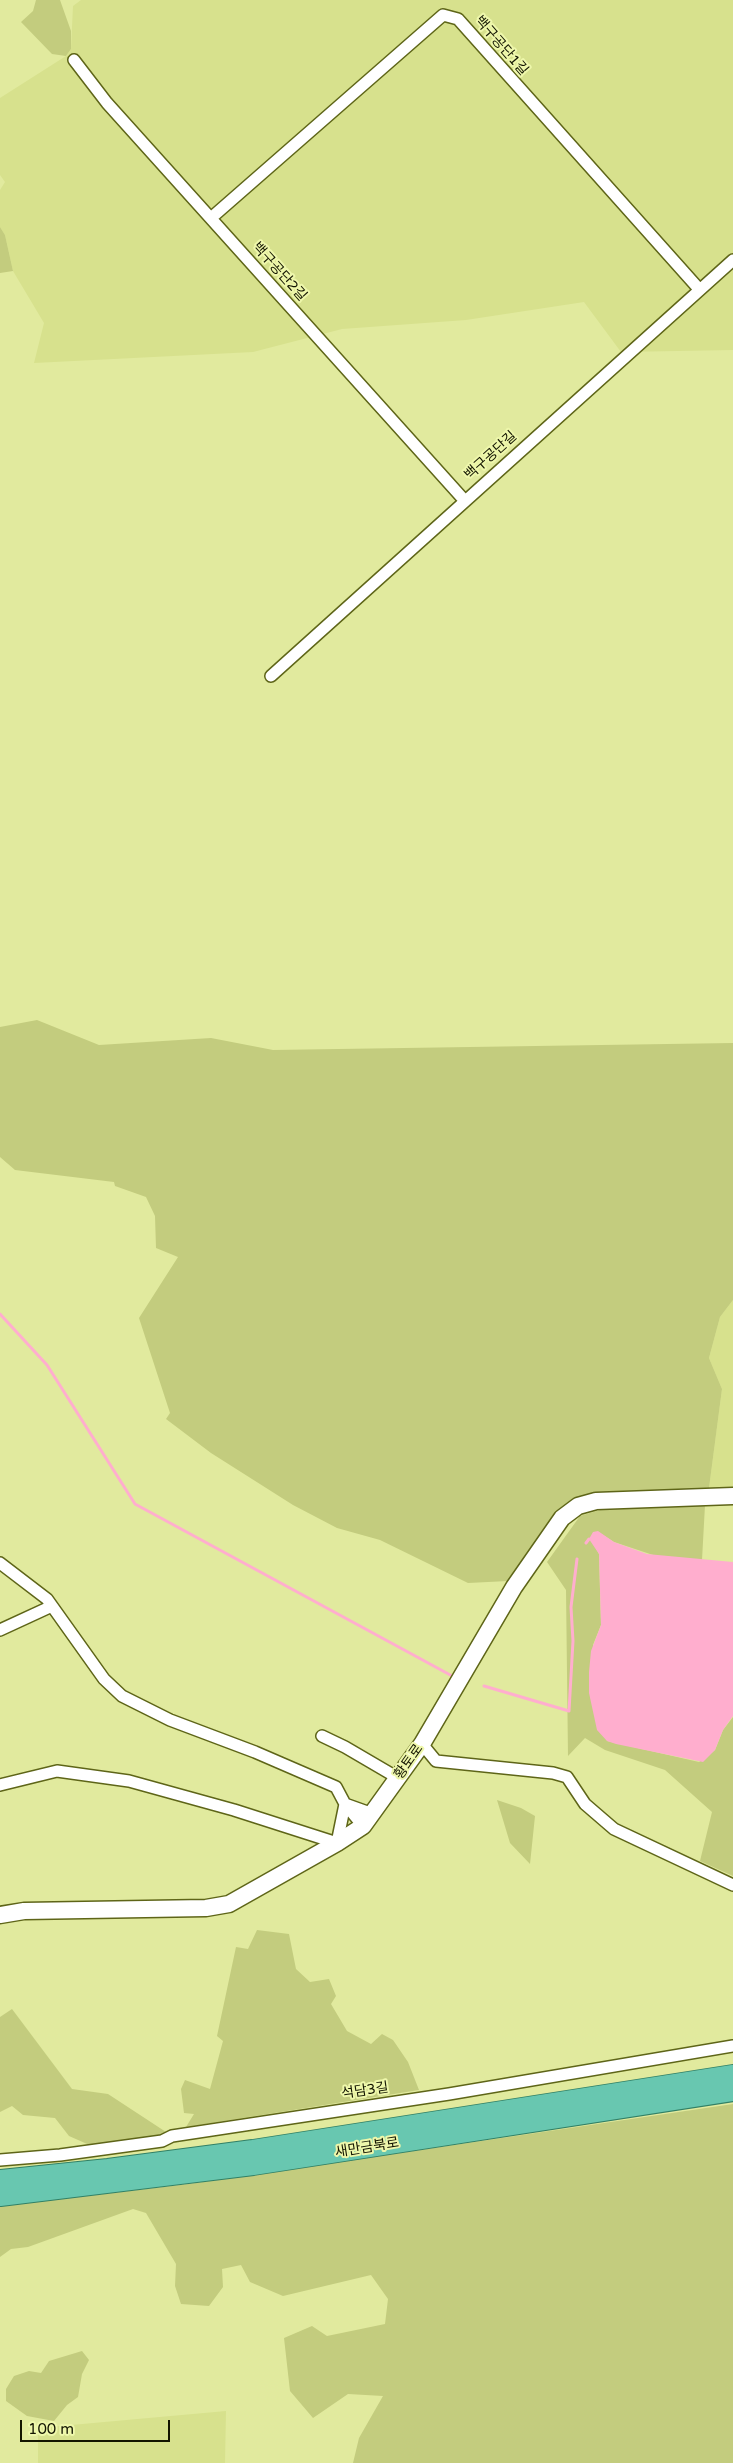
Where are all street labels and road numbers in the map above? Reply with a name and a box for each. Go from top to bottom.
street label: 백구공단1길 [471,13,531,79]
street label: 백구공단2길 [248,239,310,305]
street label: 백구공단길 [461,428,521,484]
street label: 황토로 [391,1741,427,1783]
street label: 석담3길 [340,2079,390,2103]
street label: 새만금북로 [334,2135,400,2161]

